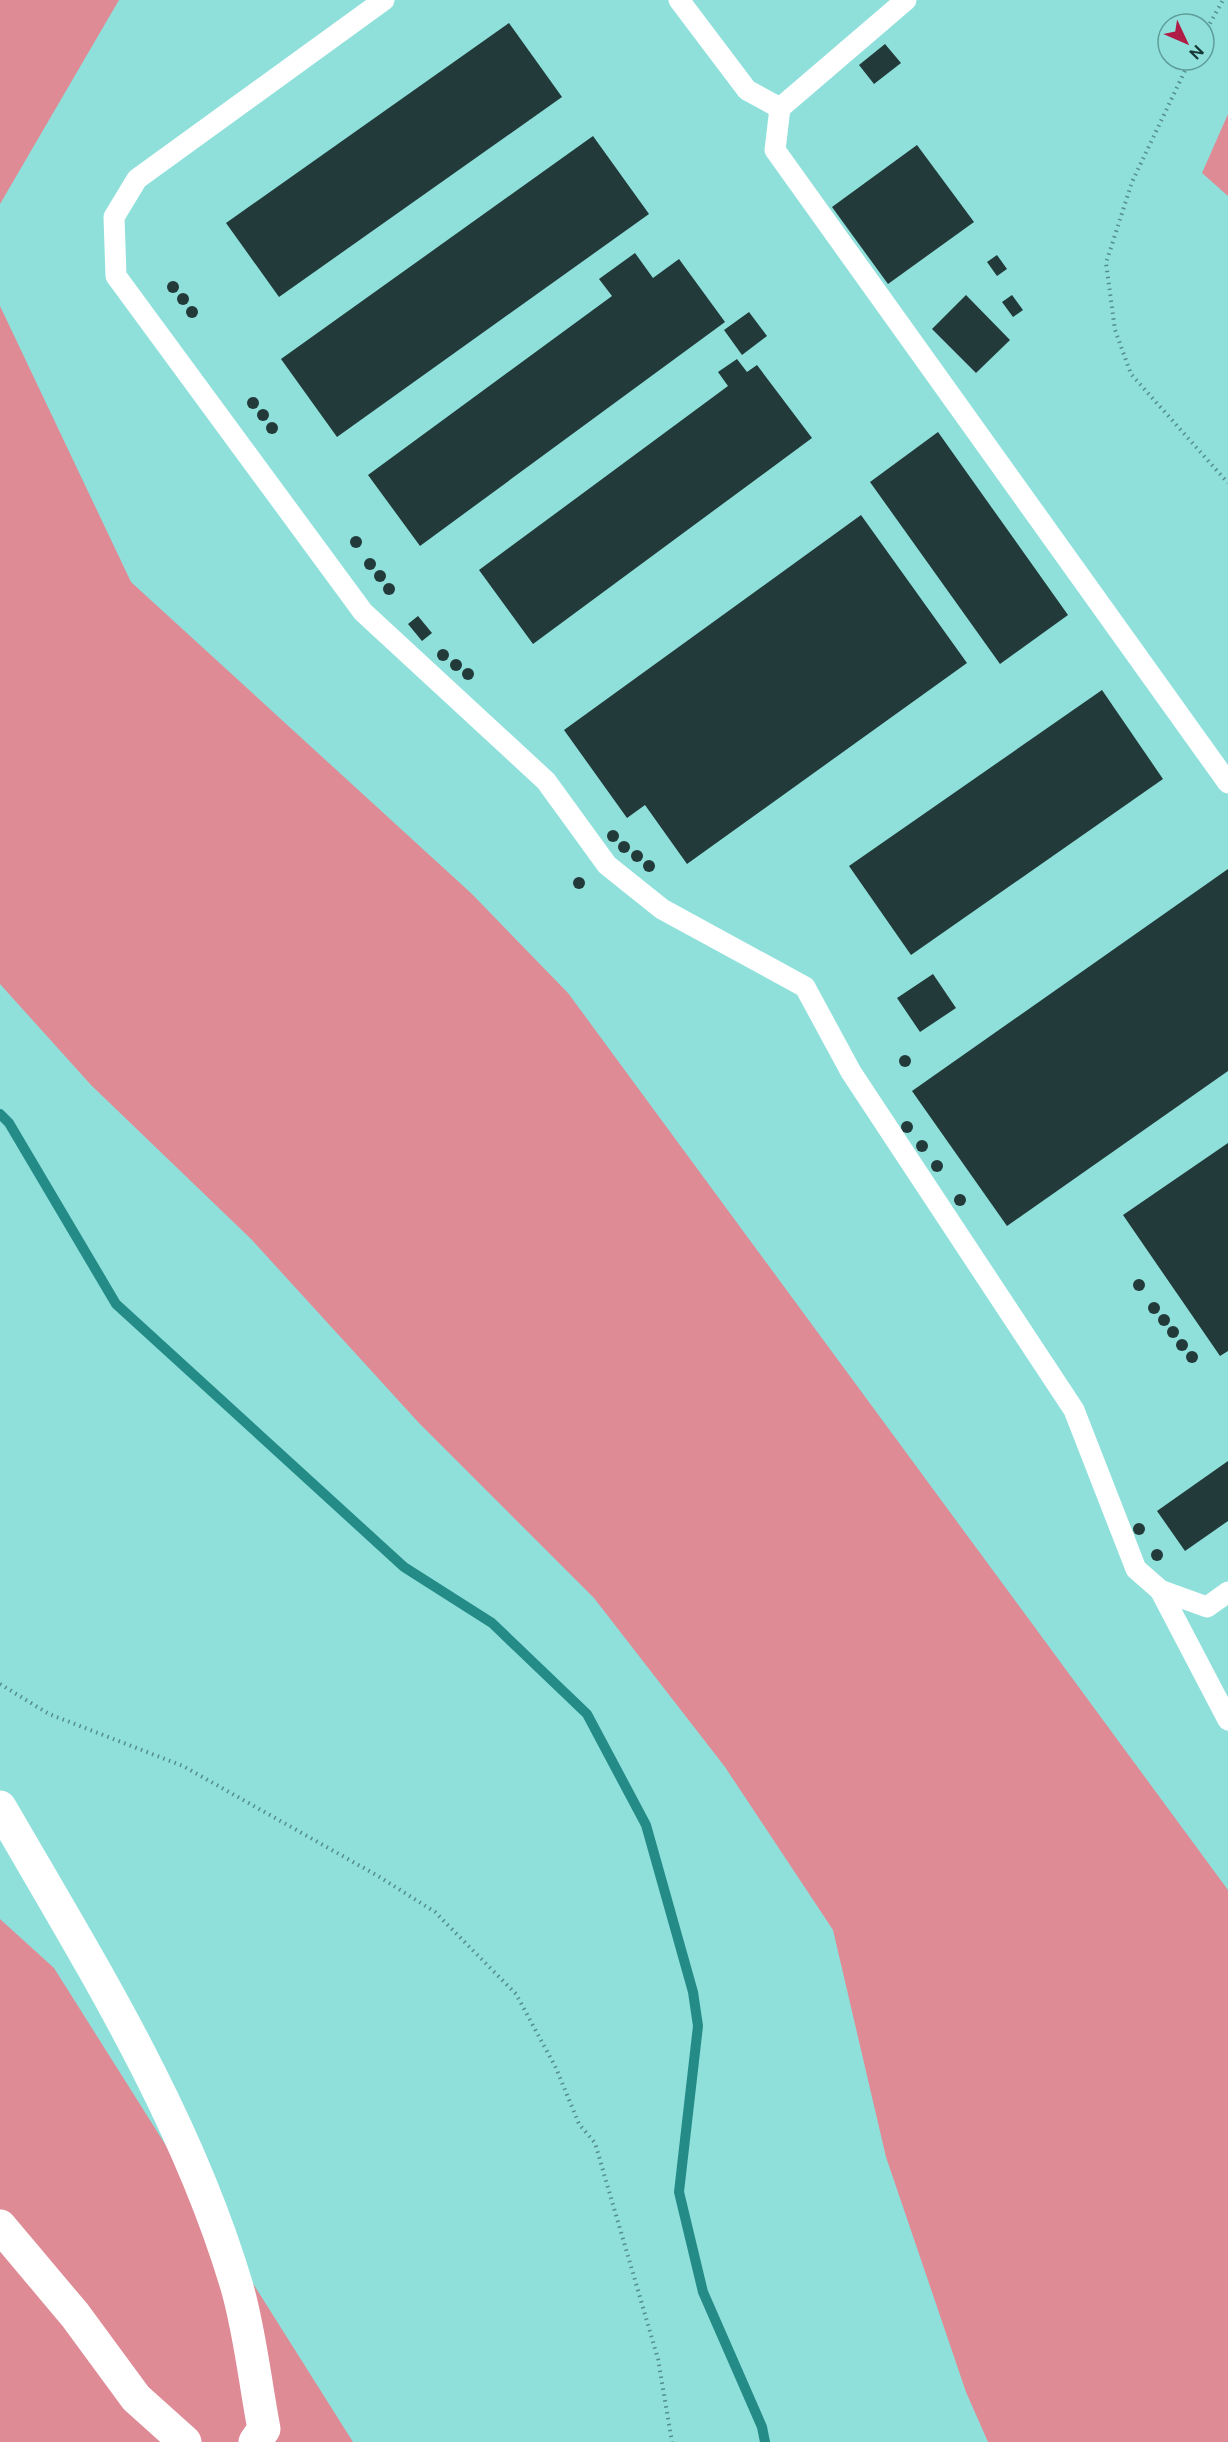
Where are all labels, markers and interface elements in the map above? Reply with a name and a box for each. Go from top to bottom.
north arrow [1156,12,1216,72]
text: N [1185,41,1208,63]

